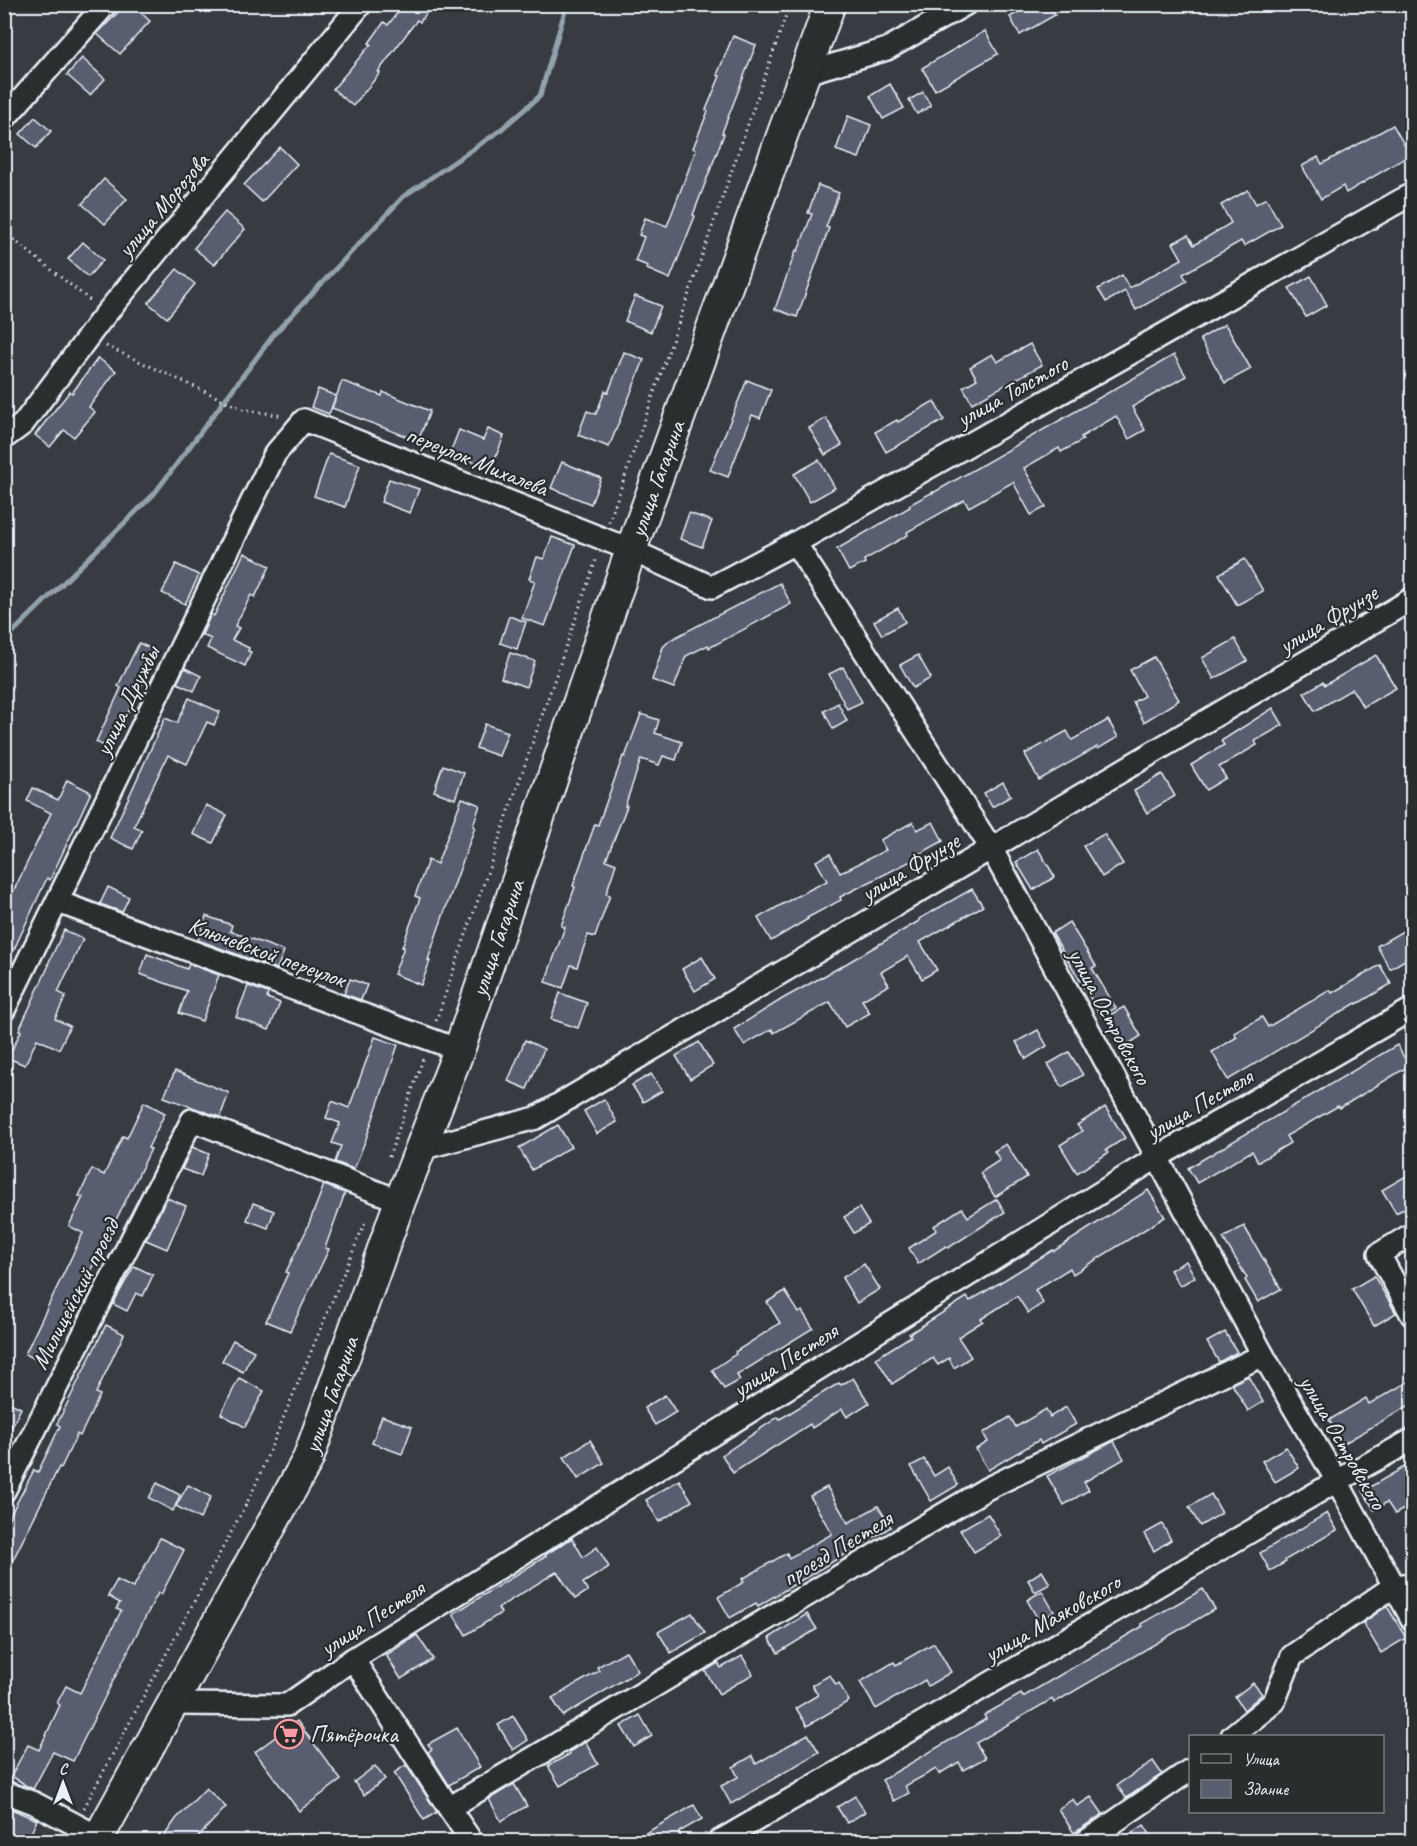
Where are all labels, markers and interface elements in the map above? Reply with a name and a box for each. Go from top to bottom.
street label: улица Морозова [109,145,217,266]
street label: улица Толстого [949,347,1074,435]
street label: улица Гагарина [621,415,692,543]
street label: переулок Михалева [402,419,554,504]
street label: улица Фрунзе [1271,577,1385,661]
street label: улица Дружбы [87,639,167,763]
street label: улица Фрунзе [853,825,967,909]
street label: улица Гагарина [463,874,532,1002]
street label: Ключевской переулок [184,910,352,995]
street label: улица Островского [1061,941,1159,1091]
street label: улица Пестеля [1138,1060,1259,1148]
street label: Милицейский проезд [24,1212,127,1374]
street label: улица Пестеля [725,1315,845,1405]
street label: улица Гагарина [296,1331,366,1459]
street label: улица Островского [1291,1368,1394,1516]
street label: проезд Пестеля [776,1503,899,1593]
street label: улица Маяковского [977,1566,1128,1670]
street label: улица Пестеля [312,1572,431,1664]
supermarket icon: Пятёрочка [273,1718,305,1750]
place label: Пятёрочка [310,1719,399,1749]
legend [1189,1735,1384,1813]
text: Улица [1243,1748,1280,1770]
north arrow [33,1753,93,1813]
text: С [59,1759,69,1779]
text: Здание [1243,1778,1289,1800]

